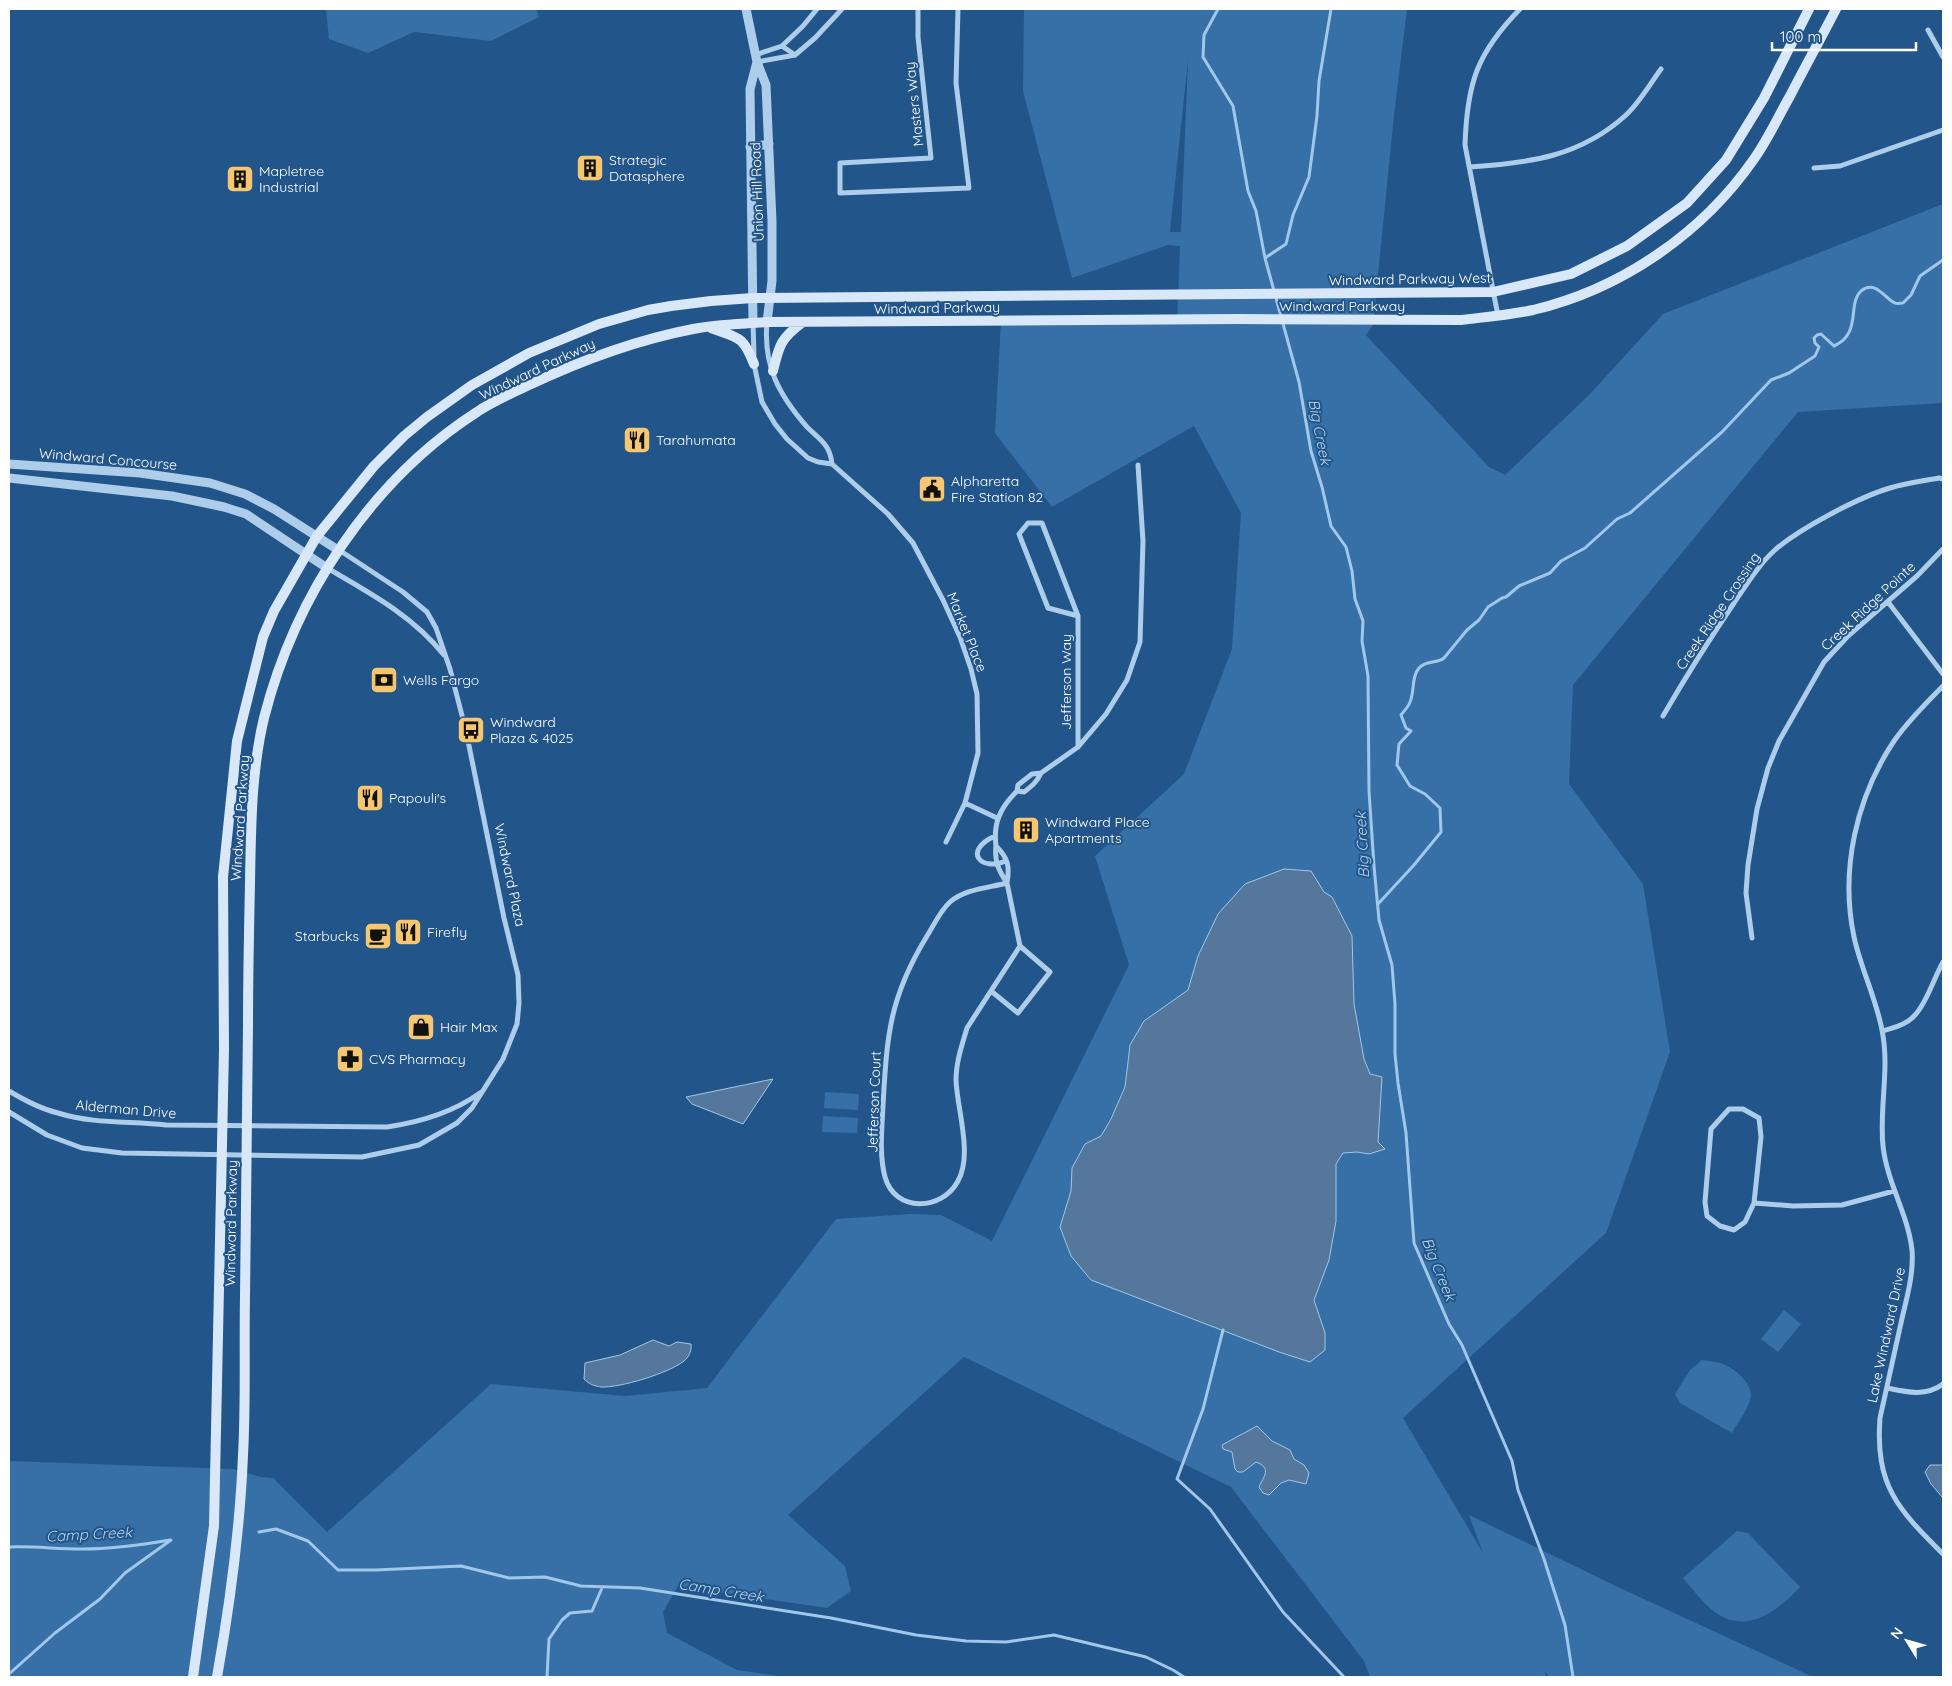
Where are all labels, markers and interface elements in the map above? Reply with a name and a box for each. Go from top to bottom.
scale bar [1772,20,1916,52]
text: 100 m [1780,27,1821,46]
street label: Masters Way [901,61,927,147]
street label: Union Hill Road [746,142,768,242]
place label: Strategic Datasphere [609,151,685,185]
building icon: Strategic Datasphere [575,153,605,183]
place label: Mapletree Industrial [259,162,324,196]
building icon: Mapletree Industrial [225,164,255,194]
street label: Windward Parkway West [1329,269,1492,289]
street label: Windward Parkway [1279,297,1405,315]
street label: Windward Parkway [874,298,1000,318]
street label: Windward Parkway [476,334,598,404]
water label: Big Creek [1304,397,1336,468]
restaurant icon: Tarahumata [622,425,652,455]
place label: Tarahumata [656,431,736,449]
street label: Windward Concourse [38,444,178,474]
place label: Alpharetta Fire Station 82 [951,472,1044,506]
public building icon: Alpharetta Fire Station 82 [917,474,947,504]
street label: Creek Ridge Crossing [1672,549,1764,673]
street label: Creek Ridge Pointe [1817,558,1919,654]
street label: Market Place [943,590,991,675]
street label: Jefferson Way [1057,634,1075,730]
bank icon: Wells Fargo [369,665,399,695]
place label: Wells Fargo [403,671,479,689]
place label: Windward Plaza & 4025 [490,713,573,747]
bus stop icon: Windward Plaza & 4025 [456,715,486,745]
street label: Windward Parkway [227,754,253,882]
restaurant icon: Papouli's [355,783,385,813]
place label: Papouli's [389,789,446,807]
water label: Big Creek [1351,809,1373,879]
place label: Windward Place Apartments [1045,813,1150,847]
building icon: Windward Place Apartments [1011,815,1041,845]
street label: Windward Plaza [490,822,530,928]
restaurant icon: Firefly [393,917,423,947]
cafe icon: Starbucks [363,921,393,951]
place label: Firefly [427,923,467,941]
place label: Starbucks [295,927,359,945]
shop icon: Hair Max [406,1012,436,1042]
place label: Hair Max [440,1018,498,1036]
pharmacy icon: CVS Pharmacy [335,1044,365,1074]
place label: CVS Pharmacy [369,1050,466,1068]
street label: Jefferson Court [863,1050,885,1153]
street label: Alderman Drive [75,1096,177,1122]
street label: Windward Parkway [221,1160,241,1286]
water label: Big Creek [1418,1235,1461,1305]
street label: Lake Windward Drive [1863,1266,1909,1404]
water label: Camp Creek [46,1522,134,1546]
water label: Camp Creek [677,1574,767,1606]
north arrow [1882,1616,1932,1666]
text: N [1886,1624,1907,1643]

